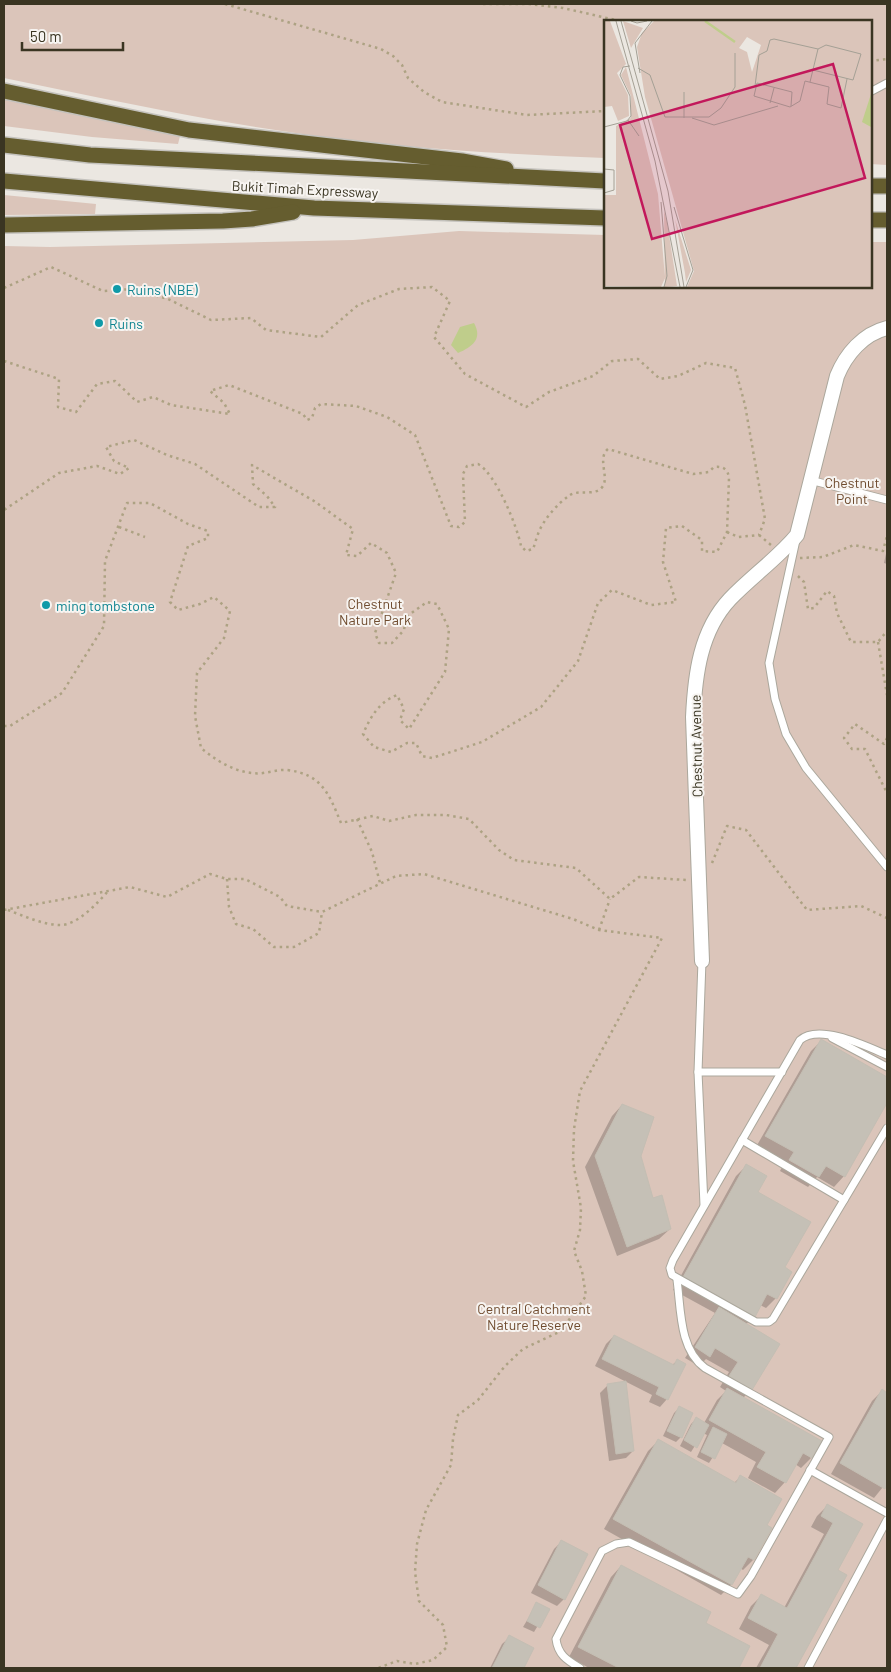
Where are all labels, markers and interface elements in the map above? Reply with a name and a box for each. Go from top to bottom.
scale bar [22,20,124,52]
inset map [604,20,871,288]
text: 50 m [30,27,62,45]
street label: Bukit Timah Expressway [231,177,379,201]
place label: Ruins (NBE) [127,281,198,298]
marker: Ruins (NBE) [111,283,123,295]
place label: Ruins [109,315,143,332]
marker: Ruins [93,317,105,329]
park label: Chestnut Point [824,474,880,507]
park label: Chestnut Nature Park [339,595,411,628]
place label: ming tombstone [56,597,155,614]
marker: ming tombstone [40,599,52,611]
street label: Chestnut Avenue [687,695,705,797]
park label: Central Catchment Nature Reserve [477,1300,591,1333]

